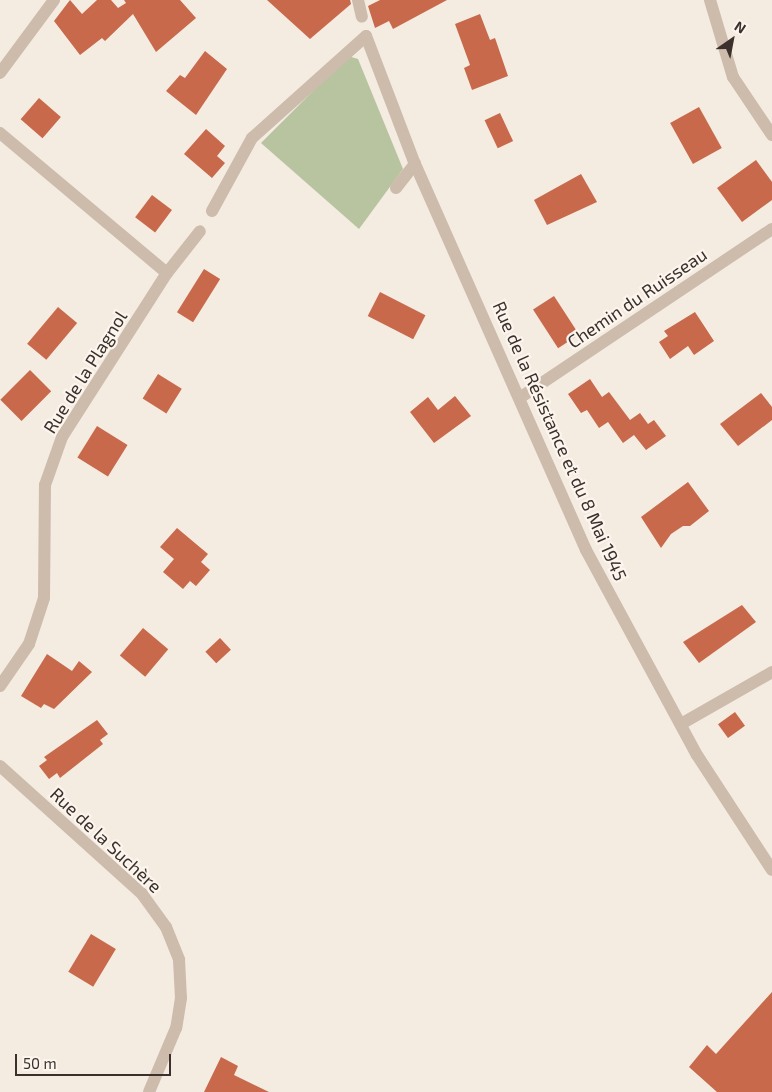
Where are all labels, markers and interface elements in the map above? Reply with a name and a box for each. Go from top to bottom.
north arrow [707,15,757,65]
text: N [732,17,749,37]
street label: Chemin du Ruisseau [563,243,711,353]
street label: Rue de la Résistance et du 8 Mai 1945 [488,298,632,584]
street label: Rue de la Plagnol [39,307,131,437]
street label: Rue de la Suchère [46,783,166,897]
scale bar [18,1044,174,1076]
text: 50 m [23,1054,57,1072]

